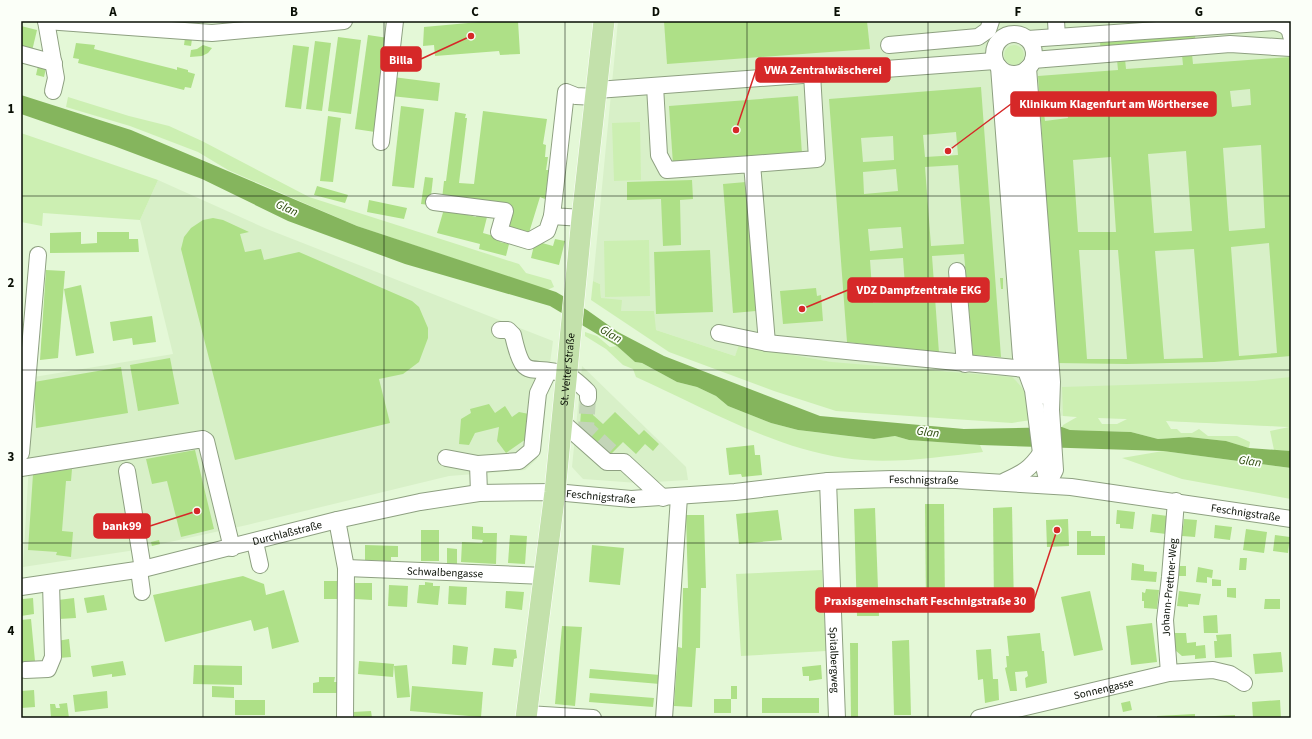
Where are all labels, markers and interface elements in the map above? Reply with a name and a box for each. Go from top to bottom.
text: A [108,3,117,21]
text: B [290,3,298,21]
text: C [471,3,479,21]
text: D [652,3,660,21]
text: E [833,3,841,21]
text: F [1015,3,1022,21]
text: G [1195,3,1203,21]
callout: Billa [381,47,421,71]
text: Billa [389,52,413,69]
callout: VWA Zentralwäscherei [756,58,890,82]
text: VWA Zentralwäscherei [763,62,882,79]
callout: Klinikum Klagenfurt am Wörthersee [1011,92,1216,116]
text: Klinikum Klagenfurt am Wörthersee [1019,96,1209,113]
text: 1 [8,100,15,118]
water label: Glan [273,196,301,221]
text: 2 [8,274,15,292]
callout: VDZ Dampfzentrale EKG [848,278,989,302]
text: VDZ Dampfzentrale EKG [855,282,982,299]
water label: Glan [597,321,625,347]
street label: St. Veiter Straße [557,332,579,407]
water label: Glan [916,423,940,442]
text: 3 [8,448,15,466]
water label: Glan [1237,451,1262,471]
street label: Feschnigstraße [889,472,959,488]
street label: Feschnigstraße [565,486,637,507]
street label: Feschnigstraße [1210,500,1282,525]
callout: bank99 [94,514,150,538]
street label: Durchlaßstraße [251,517,324,549]
text: bank99 [102,518,142,535]
street label: Johann-Prettner-Weg [1158,537,1181,637]
street label: Schwalbengasse [406,563,484,582]
callout: Praxisgemeinschaft Feschnigstraße 30 [816,588,1034,612]
text: Praxisgemeinschaft Feschnigstraße 30 [824,593,1026,610]
text: 4 [8,622,15,640]
street label: Spitalbergweg [826,627,843,694]
street label: Sonnengasse [1072,675,1136,703]

